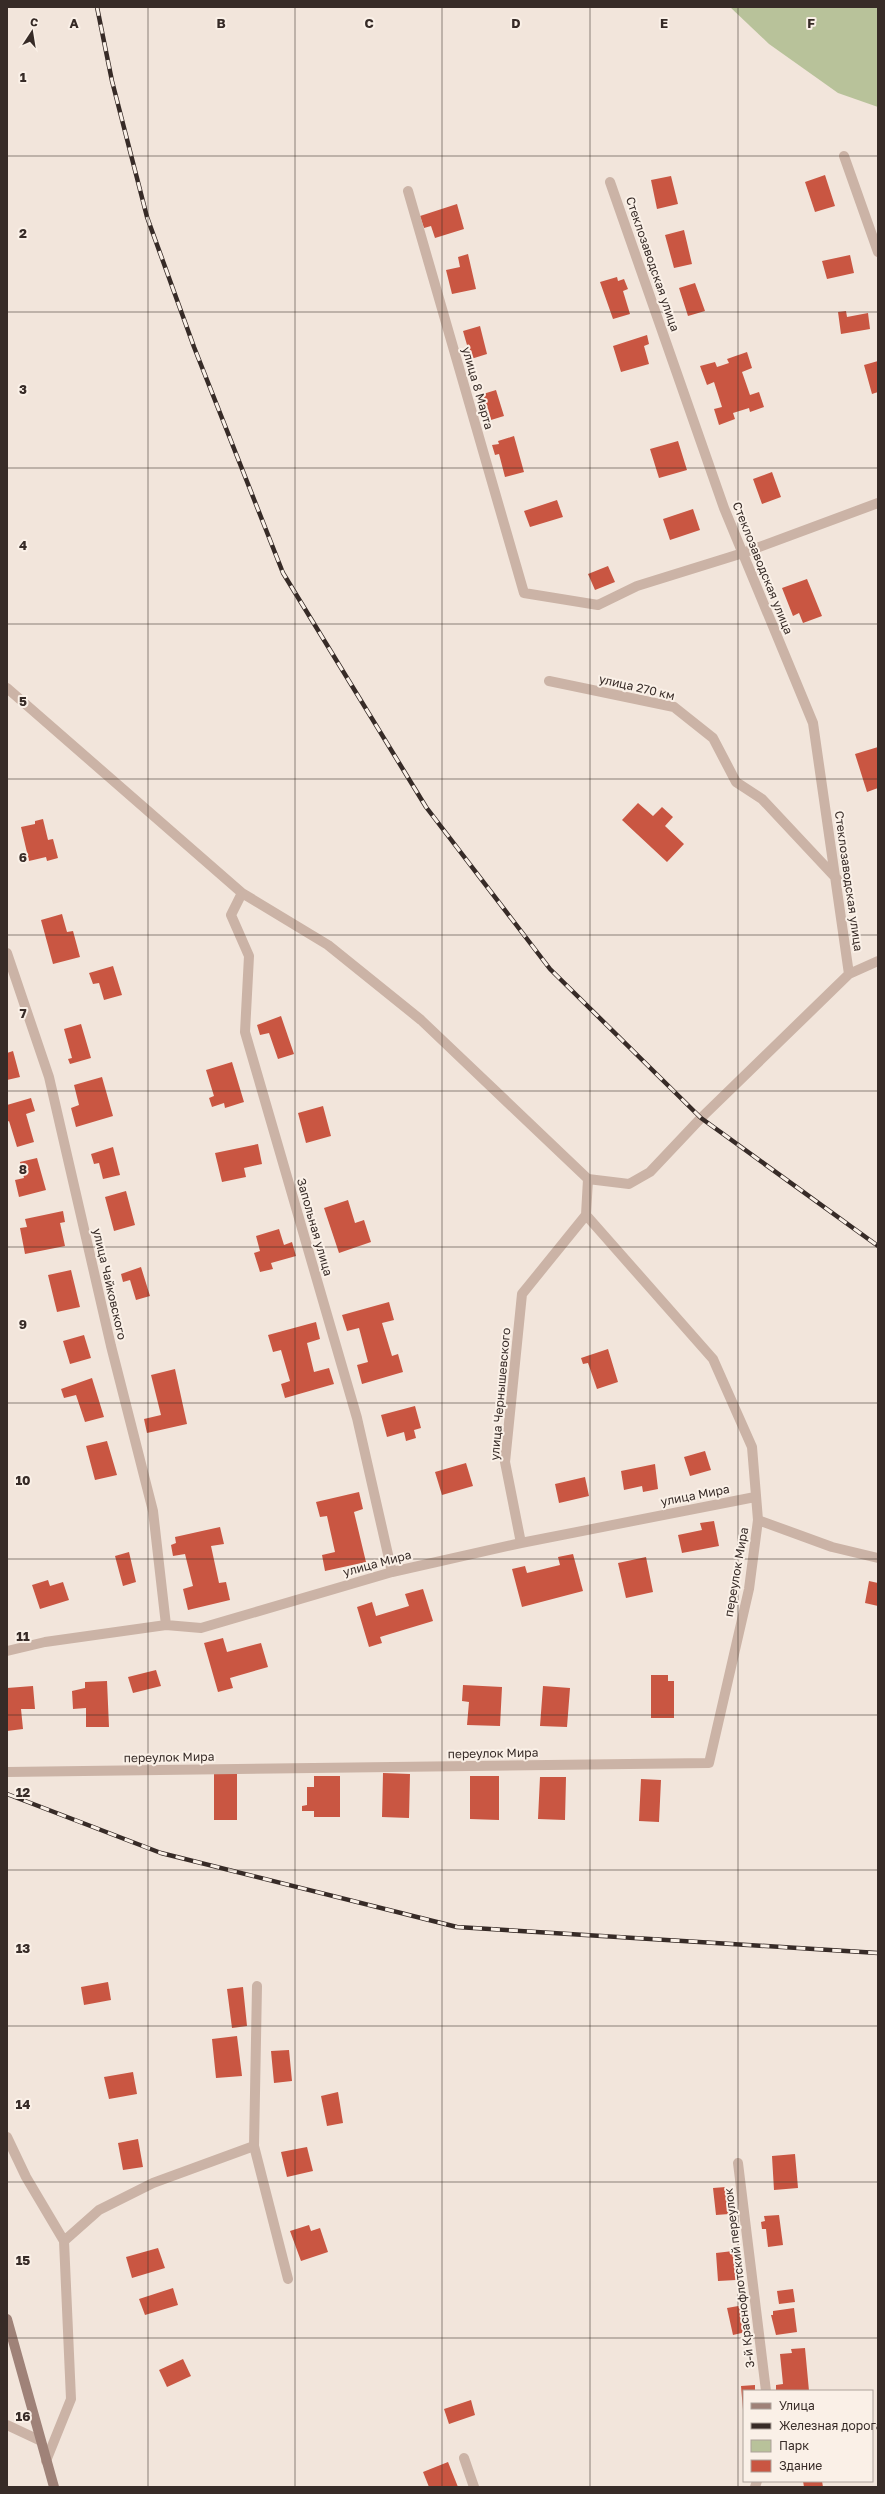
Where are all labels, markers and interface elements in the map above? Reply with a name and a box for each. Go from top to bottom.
north arrow [12,12,52,52]
text: С [29,15,40,29]
text: A [69,15,79,31]
text: B [216,15,226,31]
text: C [364,15,374,31]
text: D [511,15,521,31]
text: E [660,15,668,31]
text: F [807,15,815,31]
text: 1 [20,69,27,85]
street label: Стеклозаводская улица [623,195,683,333]
text: 2 [19,225,27,241]
street label: улица 8 Марта [459,345,497,431]
text: 3 [19,381,27,397]
street label: Стеклозаводская улица [730,500,796,636]
text: 4 [19,537,27,553]
street label: улица 270 км [598,671,676,703]
text: 5 [19,693,27,709]
street label: Стеклозаводская улица [832,810,866,952]
text: 6 [19,849,27,865]
text: 7 [19,1005,27,1021]
text: 8 [19,1161,27,1177]
street label: Запольная улица [294,1176,336,1278]
street label: улица Чайковского [90,1227,130,1341]
text: 9 [19,1316,27,1332]
street label: улица Чернышевского [487,1327,513,1461]
text: 10 [15,1472,31,1488]
street label: улица Мира [659,1481,731,1509]
street label: переулок Мира [721,1526,751,1618]
street label: улица Мира [341,1547,413,1579]
text: 11 [16,1628,30,1644]
street label: переулок Мира [448,1745,538,1761]
street label: переулок Мира [124,1749,214,1765]
text: 12 [16,1784,30,1800]
text: 13 [16,1940,30,1956]
text: 14 [16,2096,30,2112]
street label: 3-й Краснофлотский переулок [721,2187,757,2369]
text: 15 [16,2252,30,2268]
legend [743,2390,873,2482]
text: Улица [779,2398,815,2413]
text: 16 [16,2408,30,2424]
text: Железная дорога [779,2418,882,2433]
text: Парк [779,2438,809,2453]
text: Здание [779,2458,822,2473]

